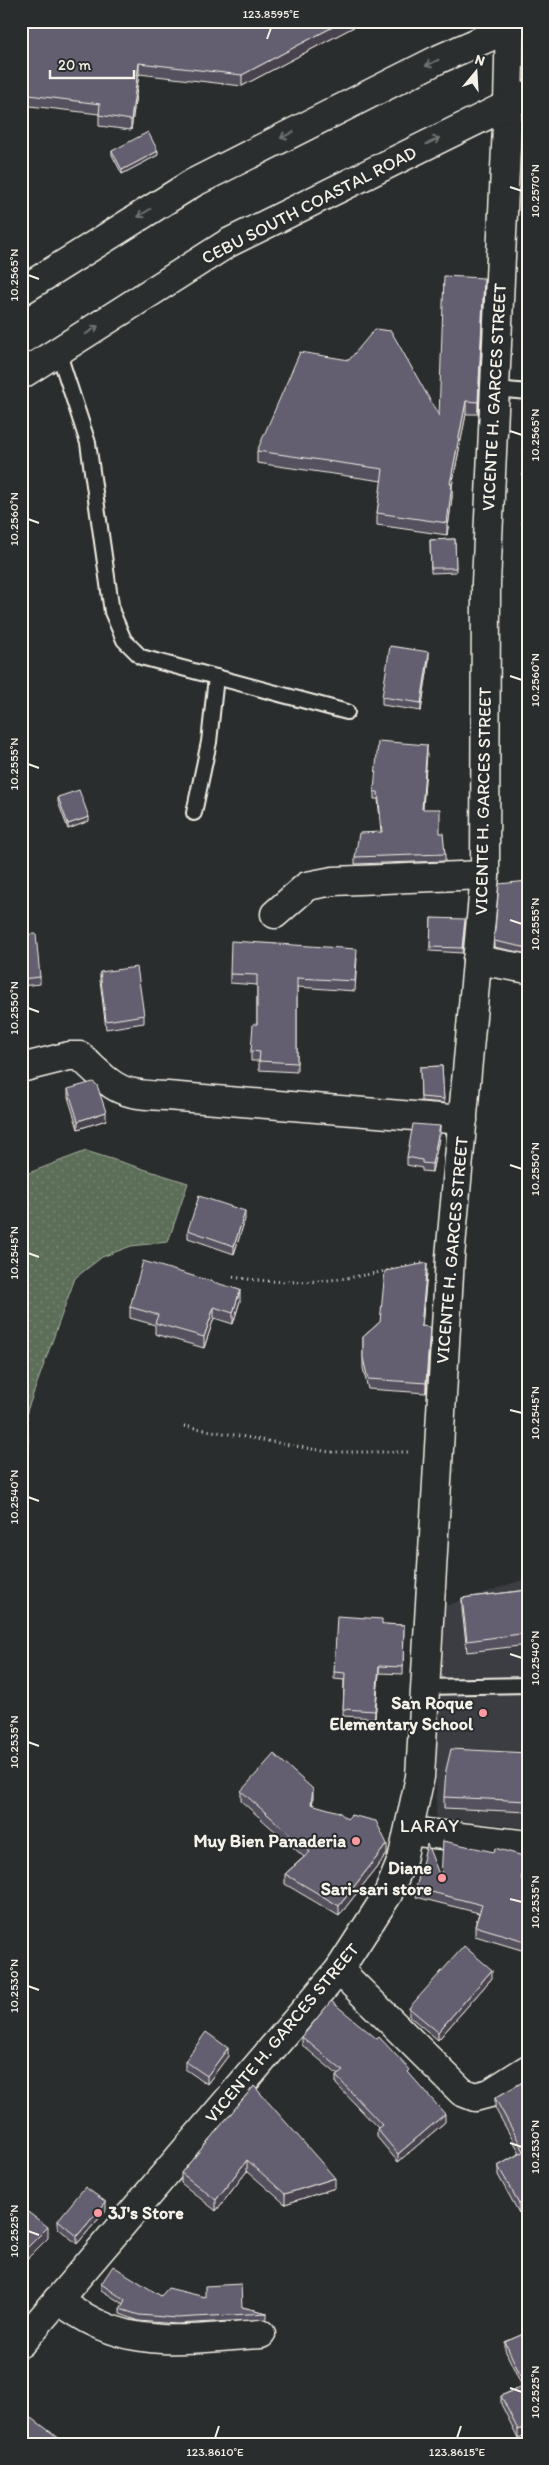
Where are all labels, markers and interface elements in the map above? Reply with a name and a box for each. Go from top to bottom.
text: 123.8595°E [243,7,300,21]
scale bar [50,48,134,80]
north arrow [452,48,502,98]
text: N [473,51,487,70]
text: 20 m [58,56,92,74]
one-way arrow [425,59,440,68]
one-way arrow [280,131,295,141]
one-way arrow [425,136,440,146]
street label: CEBU SOUTH COASTAL ROAD [198,141,420,269]
text: 10.2570°N [528,164,542,218]
one-way arrow [138,208,152,218]
text: 10.2565°N [7,249,21,301]
street label: VICENTE H. GARCES STREET [477,283,511,511]
one-way arrow [84,325,98,335]
text: 10.2565°N [528,409,542,461]
text: 10.2560°N [7,492,21,546]
text: 10.2560°N [528,653,542,707]
street label: VICENTE H. GARCES STREET [470,687,496,915]
text: 10.2555°N [7,738,21,790]
text: 10.2555°N [528,898,542,950]
text: 10.2550°N [7,981,21,1035]
street label: VICENTE H. GARCES STREET [431,1135,473,1365]
text: 10.2550°N [528,1142,542,1196]
text: 10.2545°N [7,1226,21,1280]
text: 10.2545°N [528,1386,542,1440]
text: 10.2540°N [7,1470,21,1524]
text: 10.2540°N [528,1631,542,1685]
place label: San Roque Elementary School [329,1692,474,1735]
marker: San Roque Elementary School [477,1707,489,1719]
text: 10.2535°N [7,1715,21,1769]
district label: LARAY [400,1814,460,1837]
place label: Muy Bien Panaderia [193,1830,346,1852]
marker: Muy Bien Panaderia [350,1835,362,1847]
place label: Diane Sari-sari store [321,1857,432,1900]
marker: Diane Sari-sari store [436,1872,448,1884]
text: 10.2535°N [528,1875,542,1929]
street label: VICENTE H. GARCES STREET [200,1939,364,2127]
text: 10.2530°N [7,1959,21,2013]
text: 10.2530°N [528,2120,542,2174]
place label: 3J's Store [108,2202,184,2224]
text: 10.2525°N [7,2205,21,2257]
marker: 3J's Store [92,2207,104,2219]
text: 10.2525°N [528,2366,542,2418]
text: 123.8610°E [186,2445,244,2459]
text: 123.8615°E [429,2445,486,2459]

